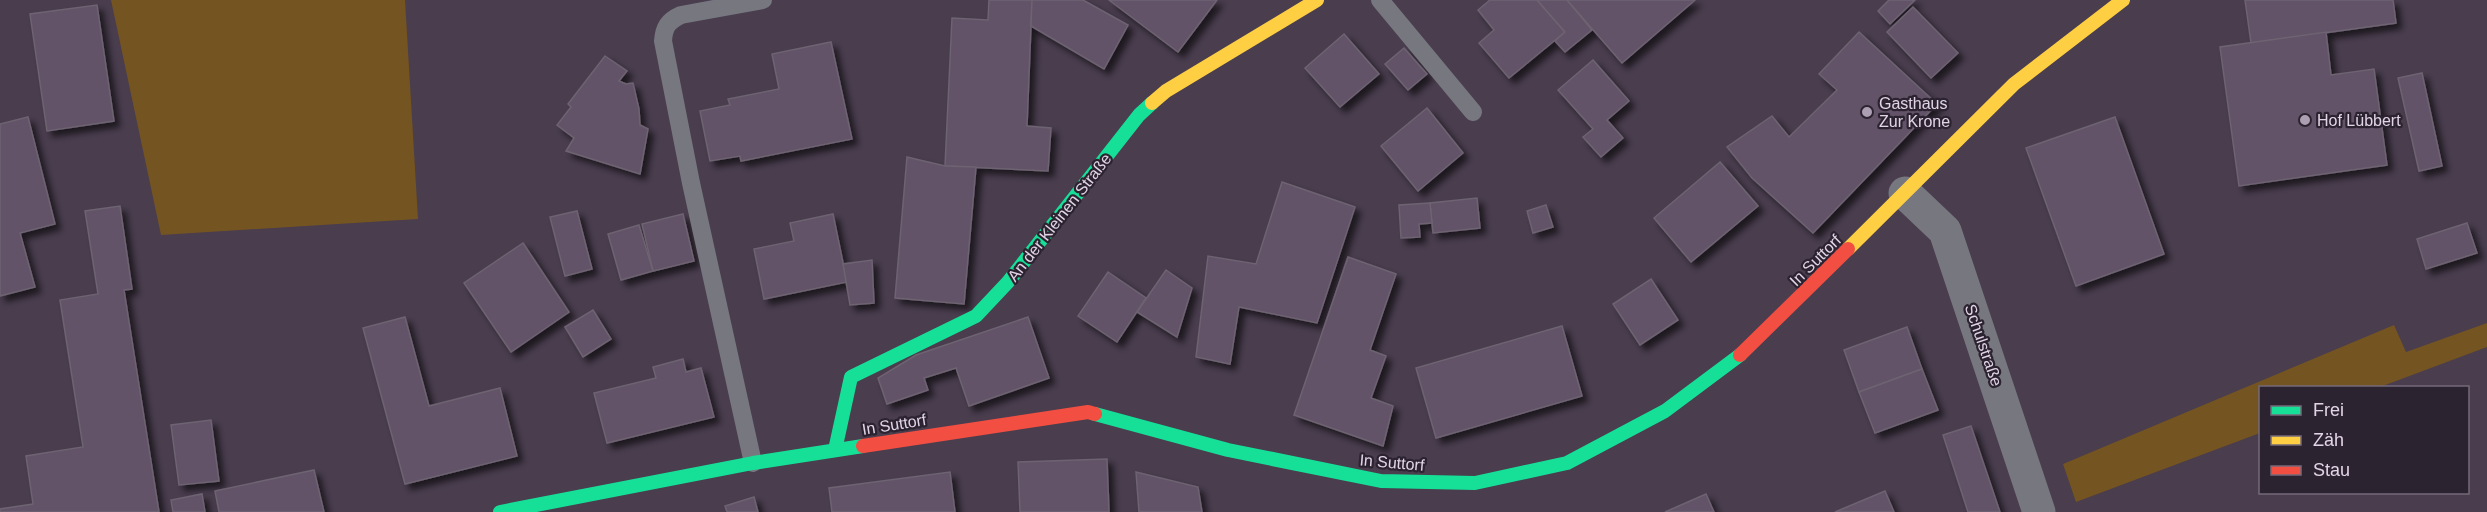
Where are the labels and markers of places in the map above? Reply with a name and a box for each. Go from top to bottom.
place label: Gasthaus Zur Krone [1879,95,1950,130]
marker: Gasthaus Zur Krone [1860,105,1874,119]
place label: Hof Lübbert [2317,112,2401,129]
marker: Hof Lübbert [2298,113,2312,127]

